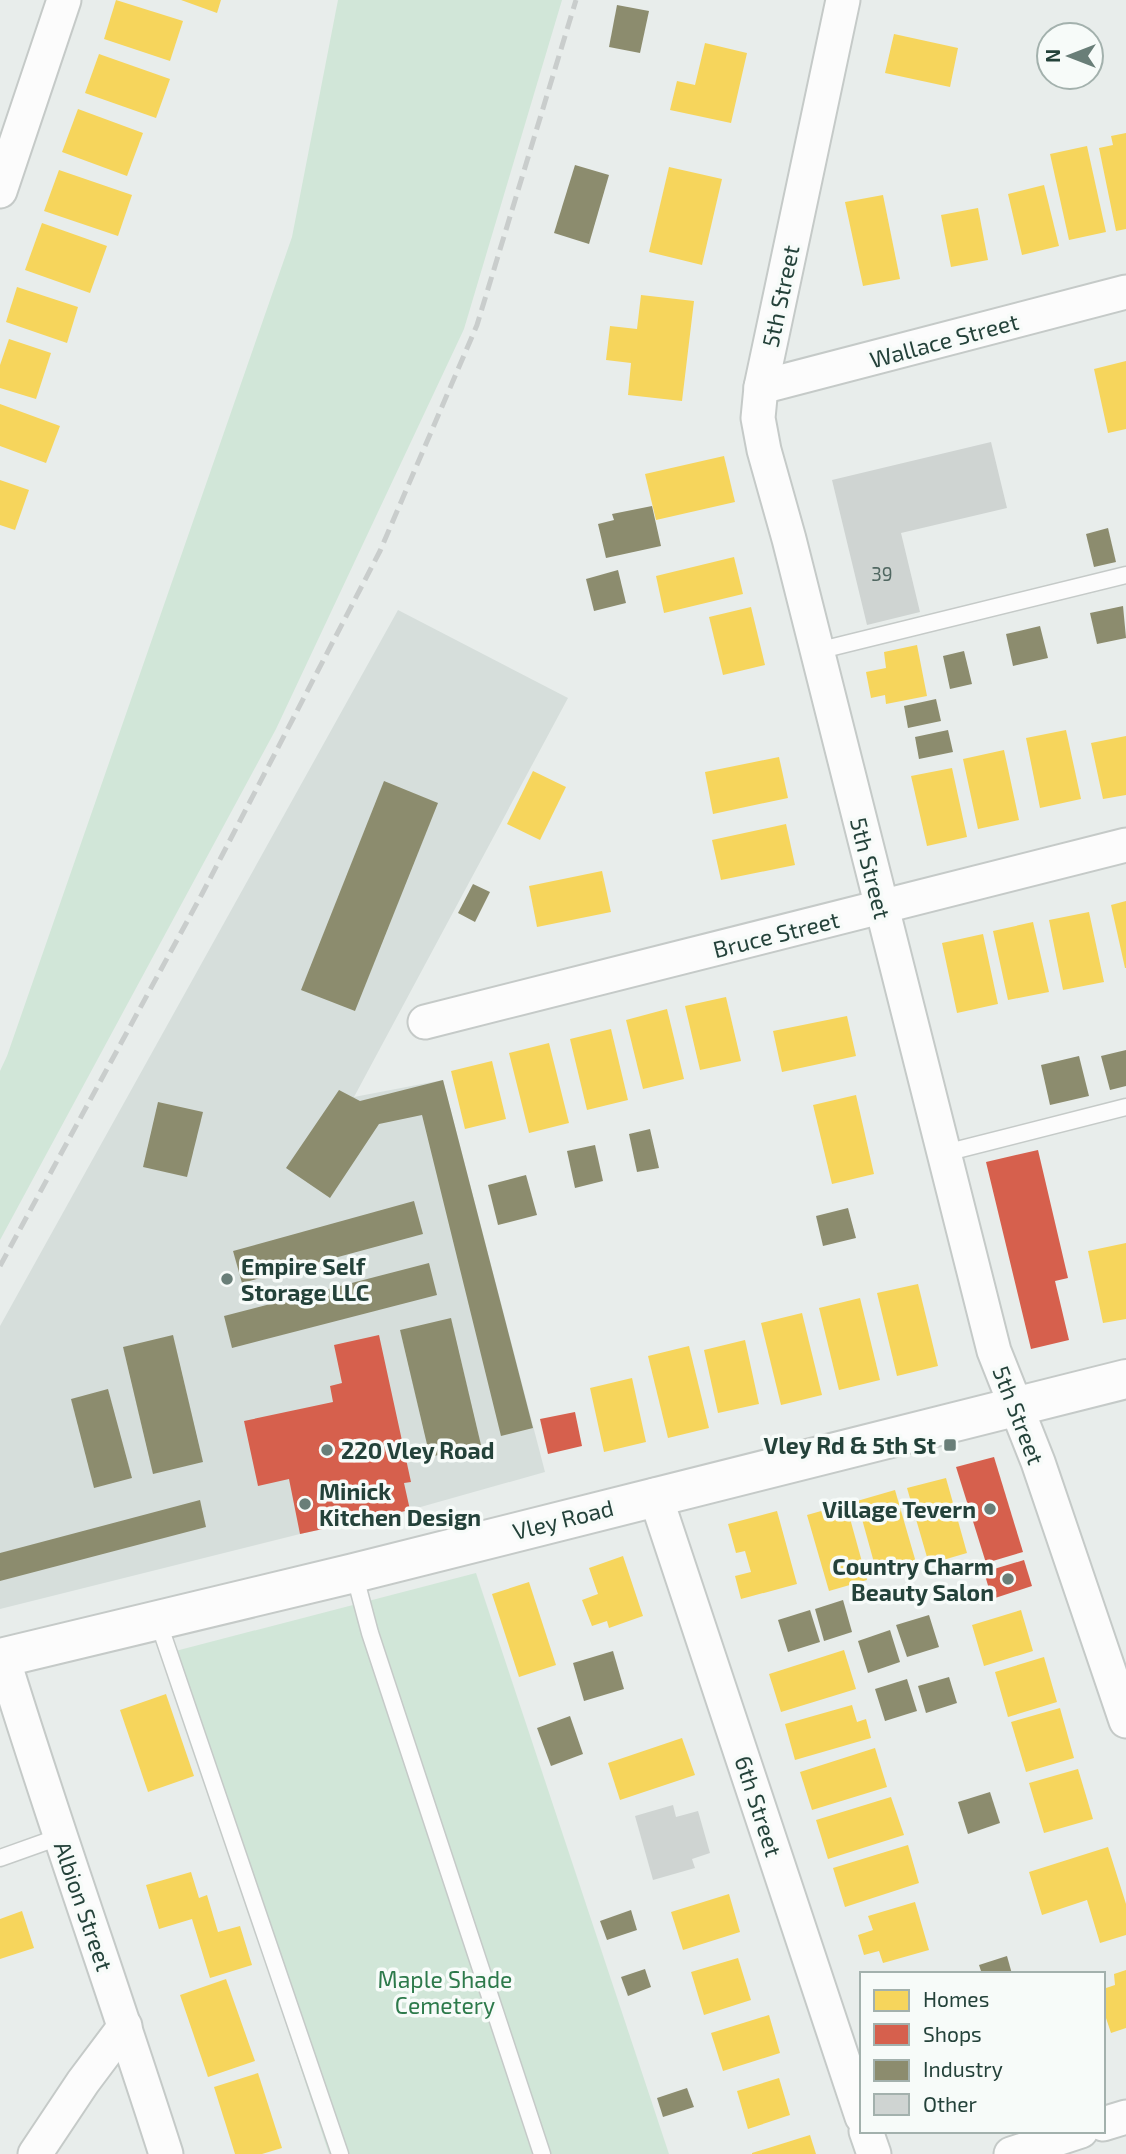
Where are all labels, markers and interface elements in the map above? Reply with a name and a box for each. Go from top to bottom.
north arrow [1035,21,1105,91]
text: N [1041,49,1064,63]
street label: 5th Street [756,242,805,350]
street label: Wallace Street [867,307,1022,373]
house number: 39 [871,562,893,585]
street label: 5th Street [845,814,897,922]
street label: Bruce Street [710,905,842,963]
place label: Empire Self Storage LLC [241,1252,369,1306]
marker: Empire Self Storage LLC [219,1271,235,1287]
street label: 5th Street [987,1362,1051,1469]
place label: Vley Rd & 5th St [764,1431,936,1459]
place label: 220 Vley Road [341,1436,494,1464]
marker: Vley Rd & 5th St [942,1437,958,1453]
marker: 220 Vley Road [319,1442,335,1458]
place label: Minick Kitchen Design [319,1477,481,1531]
street label: Vley Road [510,1493,616,1545]
place label: Village Tevern [822,1495,976,1523]
marker: Minick Kitchen Design [297,1496,313,1512]
marker: Village Tevern [982,1501,998,1517]
place label: Country Charm Beauty Salon [832,1552,994,1606]
marker: Country Charm Beauty Salon [1000,1571,1016,1587]
street label: 6th Street [730,1752,789,1860]
street label: Albion Street [49,1837,119,1975]
park label: Maple Shade Cemetery [378,1965,512,2019]
legend [860,1972,1105,2133]
text: Homes [923,1986,989,2011]
text: Shops [923,2021,982,2046]
text: Industry [923,2056,1003,2081]
text: Other [923,2091,978,2116]

